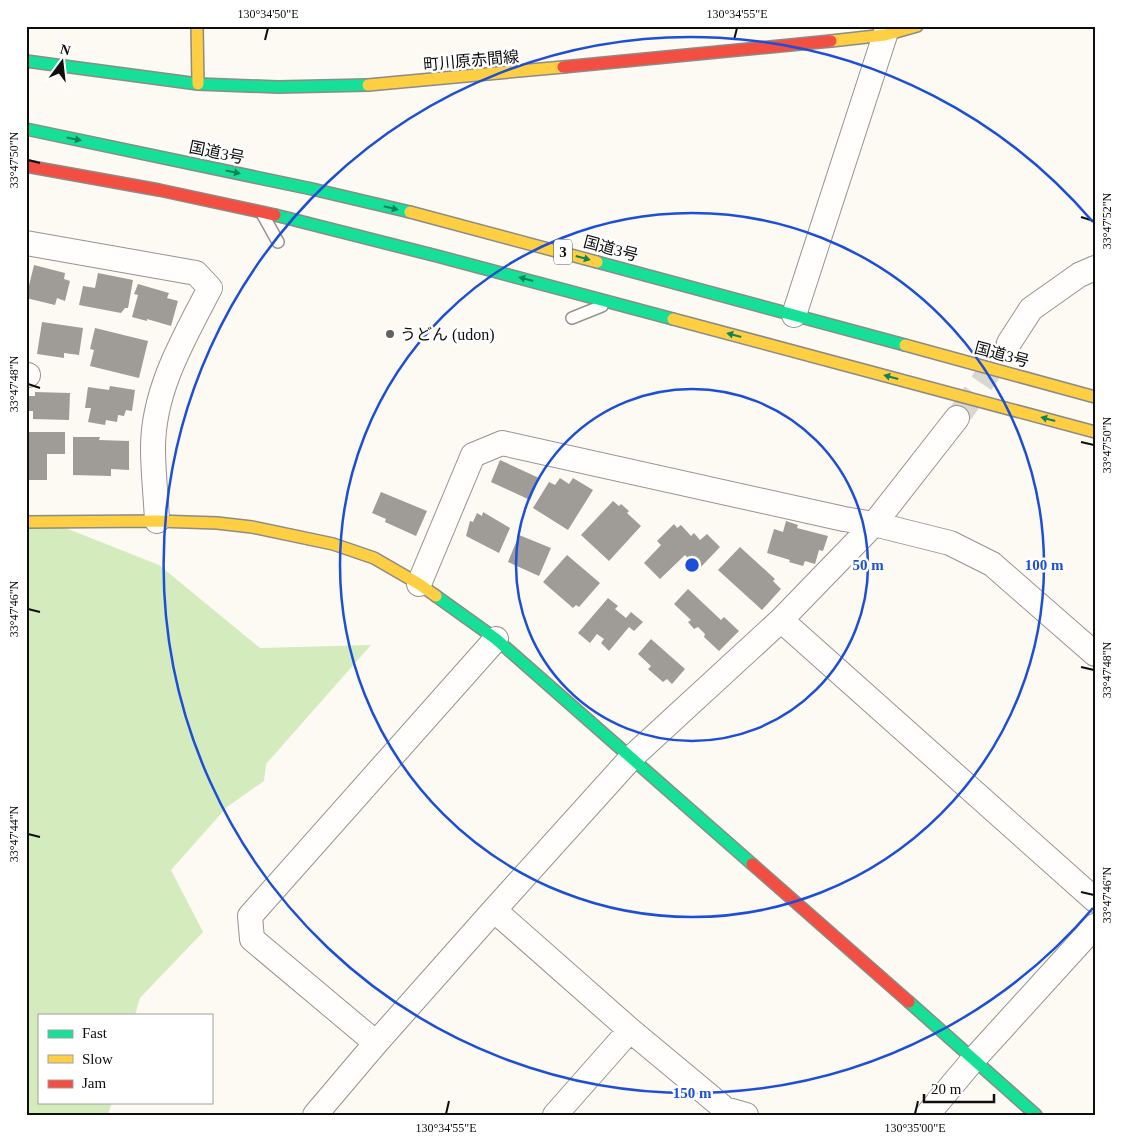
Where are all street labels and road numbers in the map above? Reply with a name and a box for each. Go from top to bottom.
street label: 町川原赤間線 [422,48,520,73]
street label: 国道3号 [188,138,246,167]
street label: 国道3号 [582,233,640,264]
road number: 3 [554,240,572,264]
street label: 国道3号 [973,339,1031,370]

